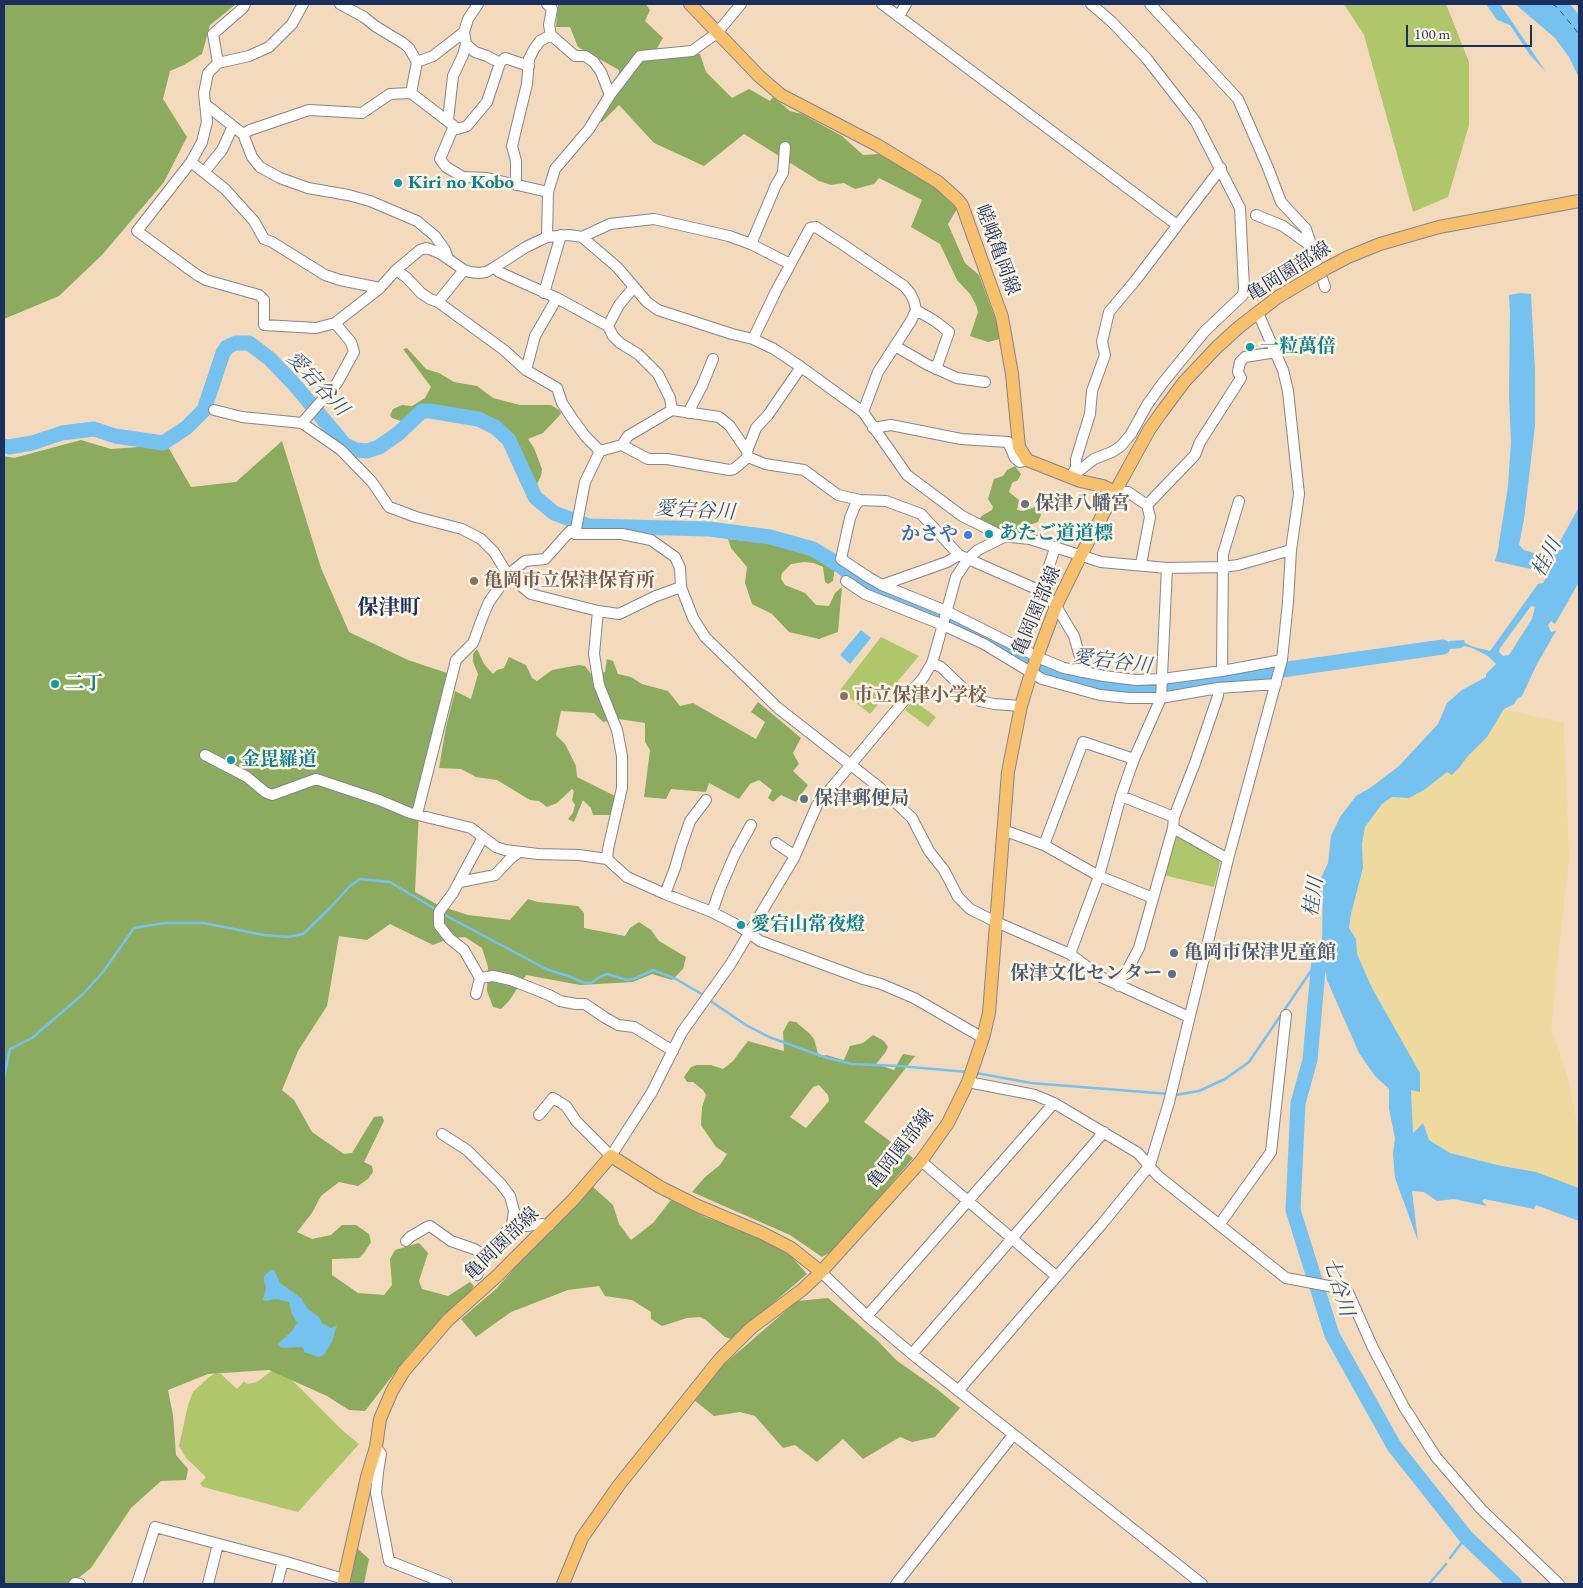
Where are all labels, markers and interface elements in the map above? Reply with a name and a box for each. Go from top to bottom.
scale bar [1408,15,1534,47]
text: 100 m [1414,24,1450,43]
place label: Kiri no Kobo [408,172,514,194]
marker: Kiri no Kobo [392,177,404,189]
street label: 嵯峨亀岡線 [970,201,1024,299]
street label: 亀岡園部線 [1243,237,1335,307]
place label: 一粒萬倍 [1260,336,1336,358]
marker: 一粒萬倍 [1244,341,1256,353]
water label: 愛宕谷川 [281,347,353,421]
place label: 保津八幡宮 [1035,493,1130,515]
water label: 愛宕谷川 [654,497,736,525]
marker: 保津八幡宮 [1019,498,1031,510]
place label: あたご道道標 [999,523,1113,545]
place label: かさや [901,524,958,546]
marker: あたご道道標 [983,528,995,540]
marker: かさや [962,529,974,541]
water label: 桂川 [1527,535,1567,581]
street label: 亀岡園部線 [1008,563,1066,659]
place label: 亀岡市立保津保育所 [484,570,655,592]
marker: 亀岡市立保津保育所 [468,575,480,587]
district label: 保津町 [358,595,420,621]
water label: 愛宕谷川 [1071,645,1153,679]
place label: 二丁 [65,673,103,695]
marker: 二丁 [49,678,61,690]
place label: 市立保津小学校 [854,685,987,707]
marker: 市立保津小学校 [838,690,850,702]
place label: 金毘羅道 [241,749,317,771]
marker: 金毘羅道 [225,754,237,766]
place label: 保津郵便局 [814,788,909,810]
marker: 保津郵便局 [798,793,810,805]
water label: 桂川 [1299,875,1329,919]
place label: 愛宕山常夜燈 [751,914,865,936]
marker: 愛宕山常夜燈 [735,919,747,931]
place label: 亀岡市保津児童館 [1184,942,1336,964]
marker: 亀岡市保津児童館 [1168,947,1180,959]
place label: 保津文化センター [1010,963,1162,985]
marker: 保津文化センター [1166,968,1178,980]
street label: 亀岡園部線 [863,1105,939,1193]
street label: 亀岡園部線 [460,1203,544,1285]
water label: 七谷川 [1318,1255,1358,1319]

